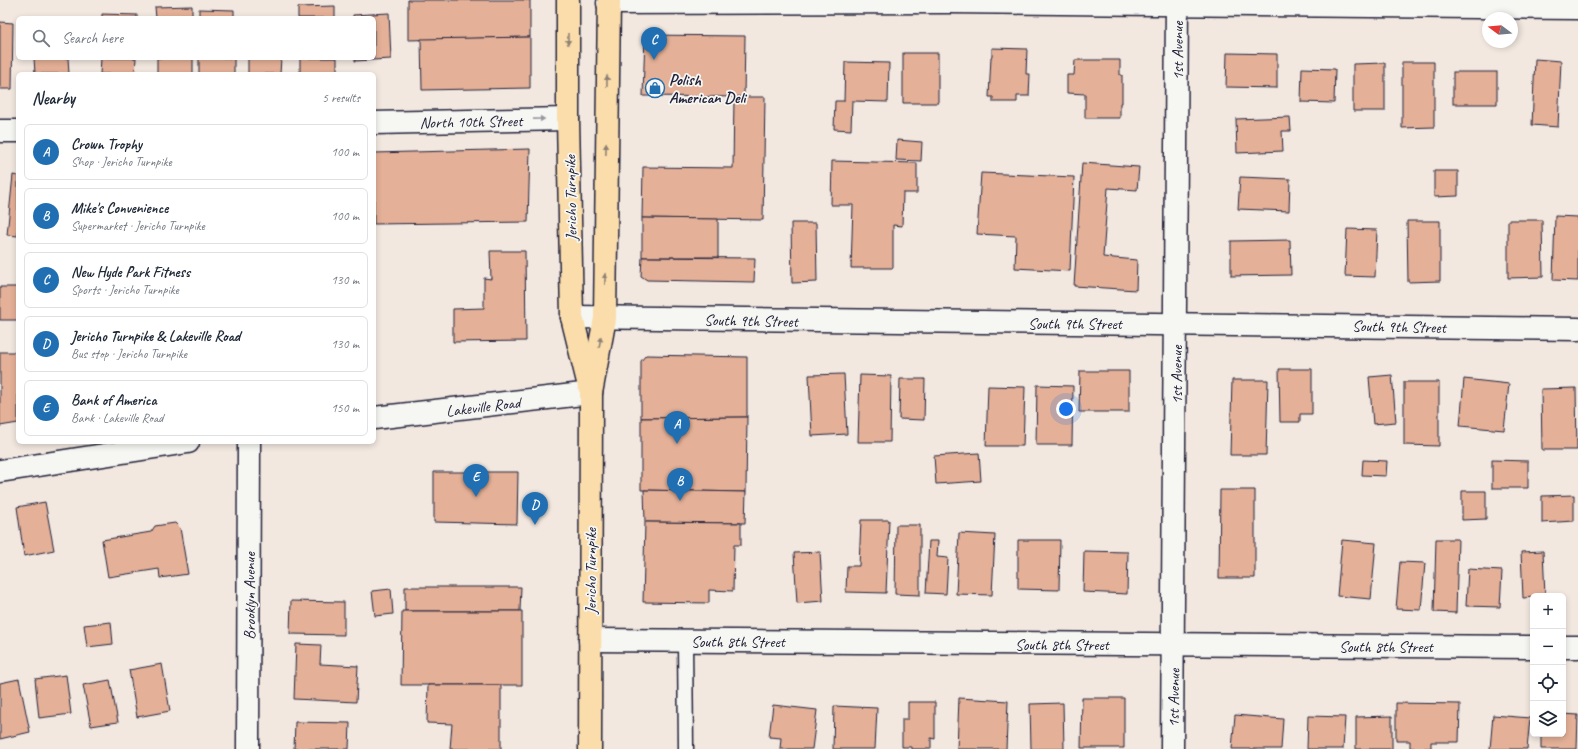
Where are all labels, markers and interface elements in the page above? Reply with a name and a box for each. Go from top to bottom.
north arrow [1482,12,1518,48]
search box [16,16,376,60]
street label: 1st Avenue [1168,20,1188,80]
icon: search [30,27,52,49]
pin: C [641,27,667,60]
text: Search here [62,29,123,48]
one-way arrow [565,33,571,46]
place label: Polish American Deli [669,70,747,108]
one-way arrow [604,74,610,87]
shop icon: Polish American Deli [644,77,666,99]
text: Nearby [32,88,75,109]
text: 5 results [322,90,360,106]
street label: North 10th Street [419,111,524,133]
one-way arrow [533,116,545,123]
text: Crown Trophy [71,135,142,154]
one-way arrow [603,143,610,155]
text: A [43,144,49,160]
text: 100 m [331,144,359,160]
street label: Jericho Turnpike [560,153,582,242]
text: Shop · Jericho Turnpike [71,154,172,170]
text: Mike's Convenience [71,199,168,218]
text: B [43,208,49,224]
text: 100 m [331,208,359,224]
text: Supermarket · Jericho Turnpike [71,218,205,234]
text: New Hyde Park Fitness [71,263,190,282]
text: C [43,272,49,288]
text: 130 m [331,272,359,288]
one-way arrow [602,272,608,285]
text: Sports · Jericho Turnpike [71,282,179,298]
street label: South 9th Street [704,310,800,332]
street label: South 9th Street [1028,314,1124,334]
street label: South 9th Street [1352,316,1448,338]
text: Jericho Turnpike & Lakeville Road [71,327,240,346]
one-way arrow [598,335,604,348]
text: D [42,336,50,352]
text: 130 m [331,336,359,352]
street label: 1st Avenue [1167,344,1187,404]
text: Bus stop · Jericho Turnpike [71,346,187,362]
text: Bank of America [71,391,157,410]
street label: Lakeville Road [445,392,524,421]
your location [1056,399,1076,419]
text: E [43,400,49,416]
text: 150 m [331,400,359,416]
text: Bank · Lakeville Road [71,410,163,426]
pin: A [664,411,690,444]
pin: E [463,464,489,497]
pin: B [667,468,693,501]
pin: D [522,492,548,525]
street label: Jericho Turnpike [581,526,601,615]
street label: Brooklyn Avenue [240,551,260,640]
map controls [1530,593,1566,737]
button: + [1530,593,1566,629]
button: − [1530,629,1566,665]
street label: South 8th Street [691,632,787,652]
street label: South 8th Street [1015,635,1111,655]
street label: South 8th Street [1339,637,1435,657]
button: locate [1530,665,1566,701]
street label: 1st Avenue [1163,667,1185,728]
button: layers [1530,701,1566,737]

